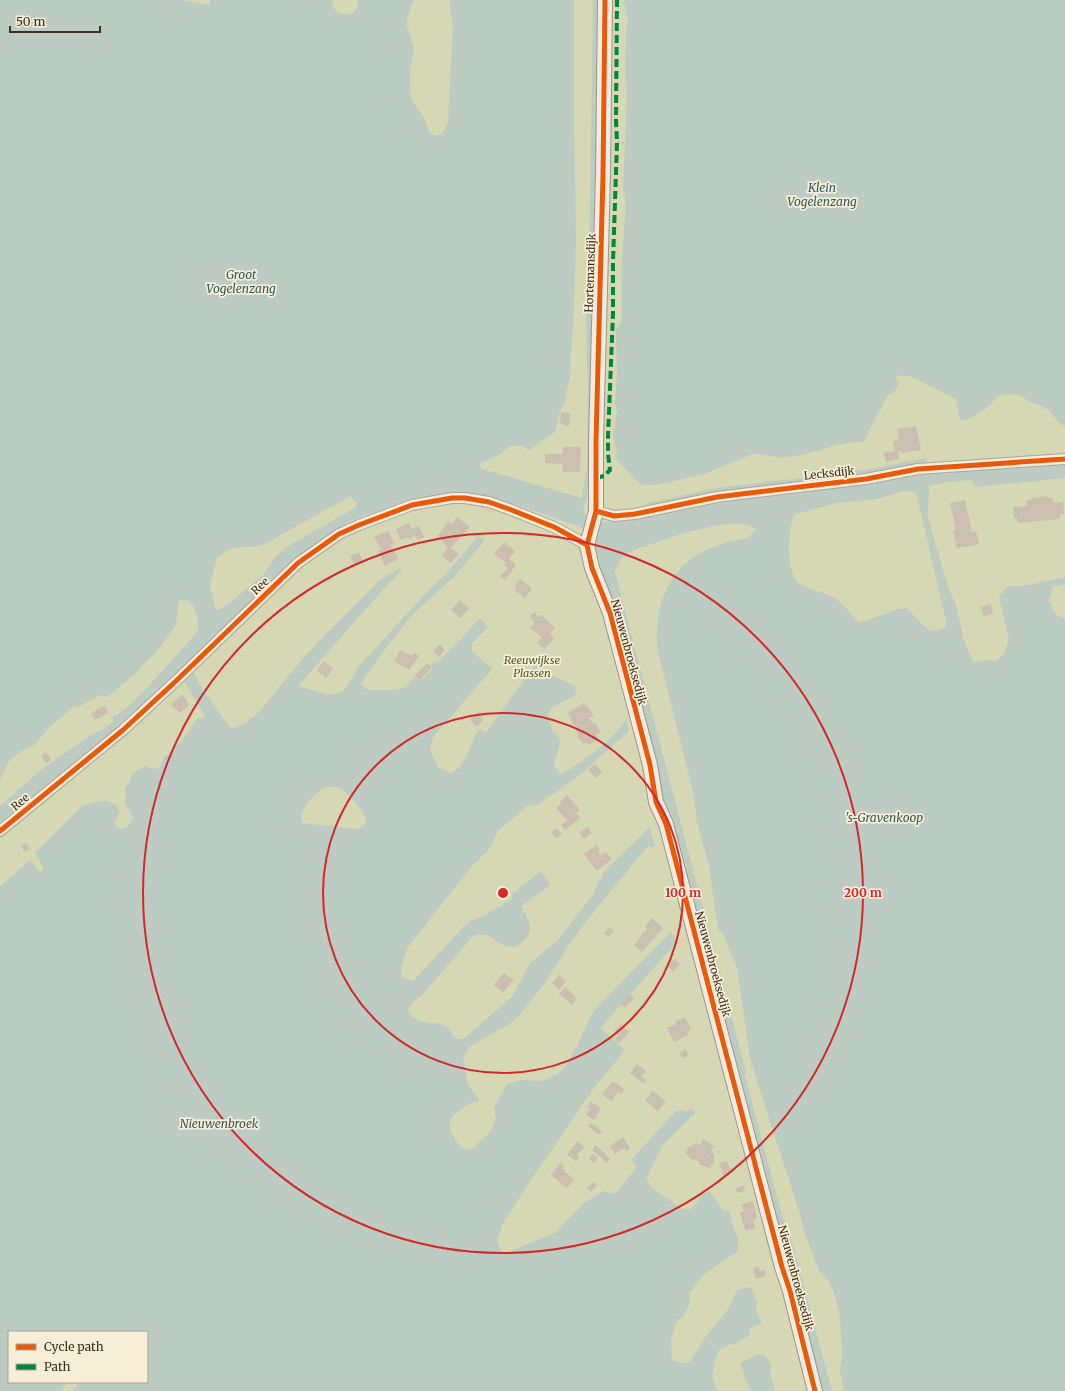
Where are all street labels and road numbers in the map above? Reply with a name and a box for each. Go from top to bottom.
street label: Hortemansdijk [582,233,598,313]
street label: Lecksdijk [803,463,855,483]
street label: Ree [248,574,272,598]
street label: Nieuwenbroeksedijk [608,598,650,706]
street label: Ree [8,790,32,814]
street label: Nieuwenbroeksedijk [692,910,734,1018]
street label: Nieuwenbroeksedijk [775,1224,817,1332]

